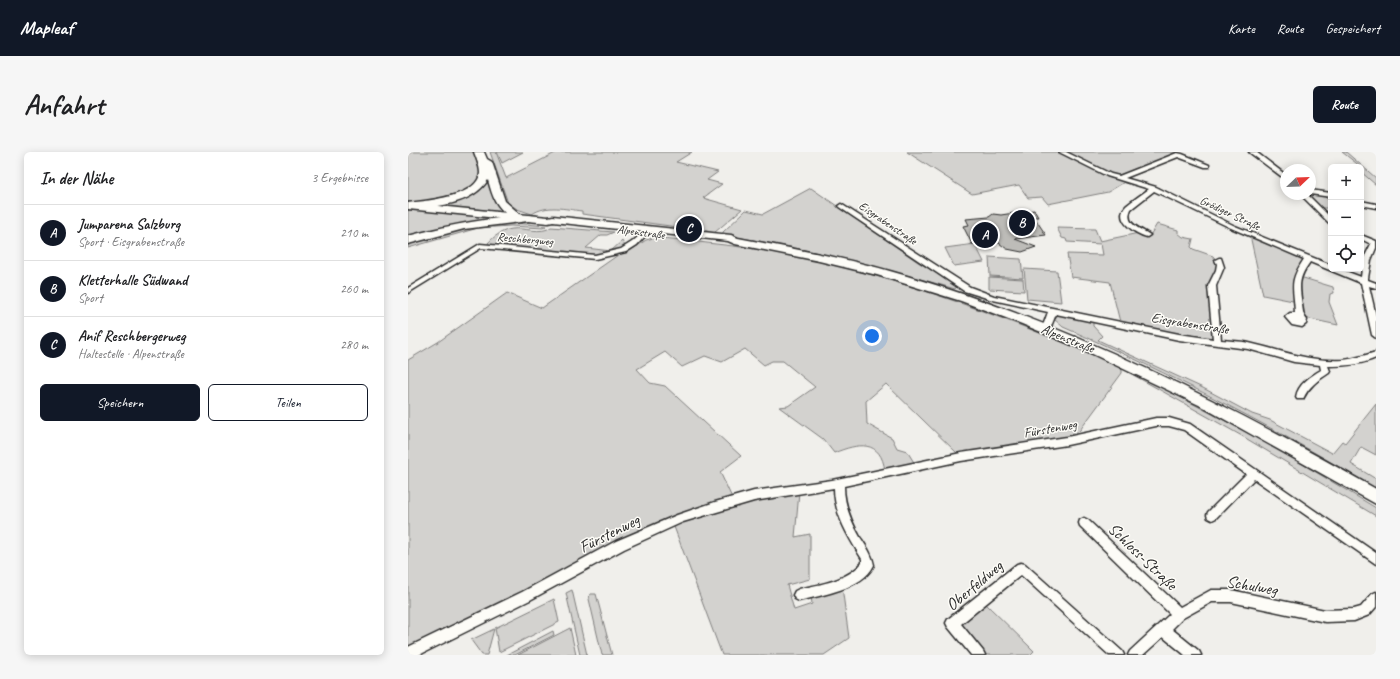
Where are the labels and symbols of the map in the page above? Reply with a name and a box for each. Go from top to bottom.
north arrow [1280,164,1316,200]
street label: Grödiger Straße [1197,192,1264,234]
street label: Eisgrabenstraße [856,198,921,249]
pin: B [1009,208,1035,238]
pin: C [676,214,702,244]
pin: A [972,220,998,250]
street label: Alpenstraße [616,221,667,243]
street label: Reschbergweg [496,229,555,250]
street label: Eisgrabenstraße [1150,309,1231,338]
street label: Alpenstraße [1039,320,1098,357]
your location [862,326,882,346]
street label: Fürstenweg [1022,415,1079,442]
street label: Fürstenweg [575,509,644,558]
street label: Schloss-Straße [1104,518,1183,595]
street label: Oberfeldweg [942,555,1008,615]
street label: Schulweg [1225,571,1281,601]

